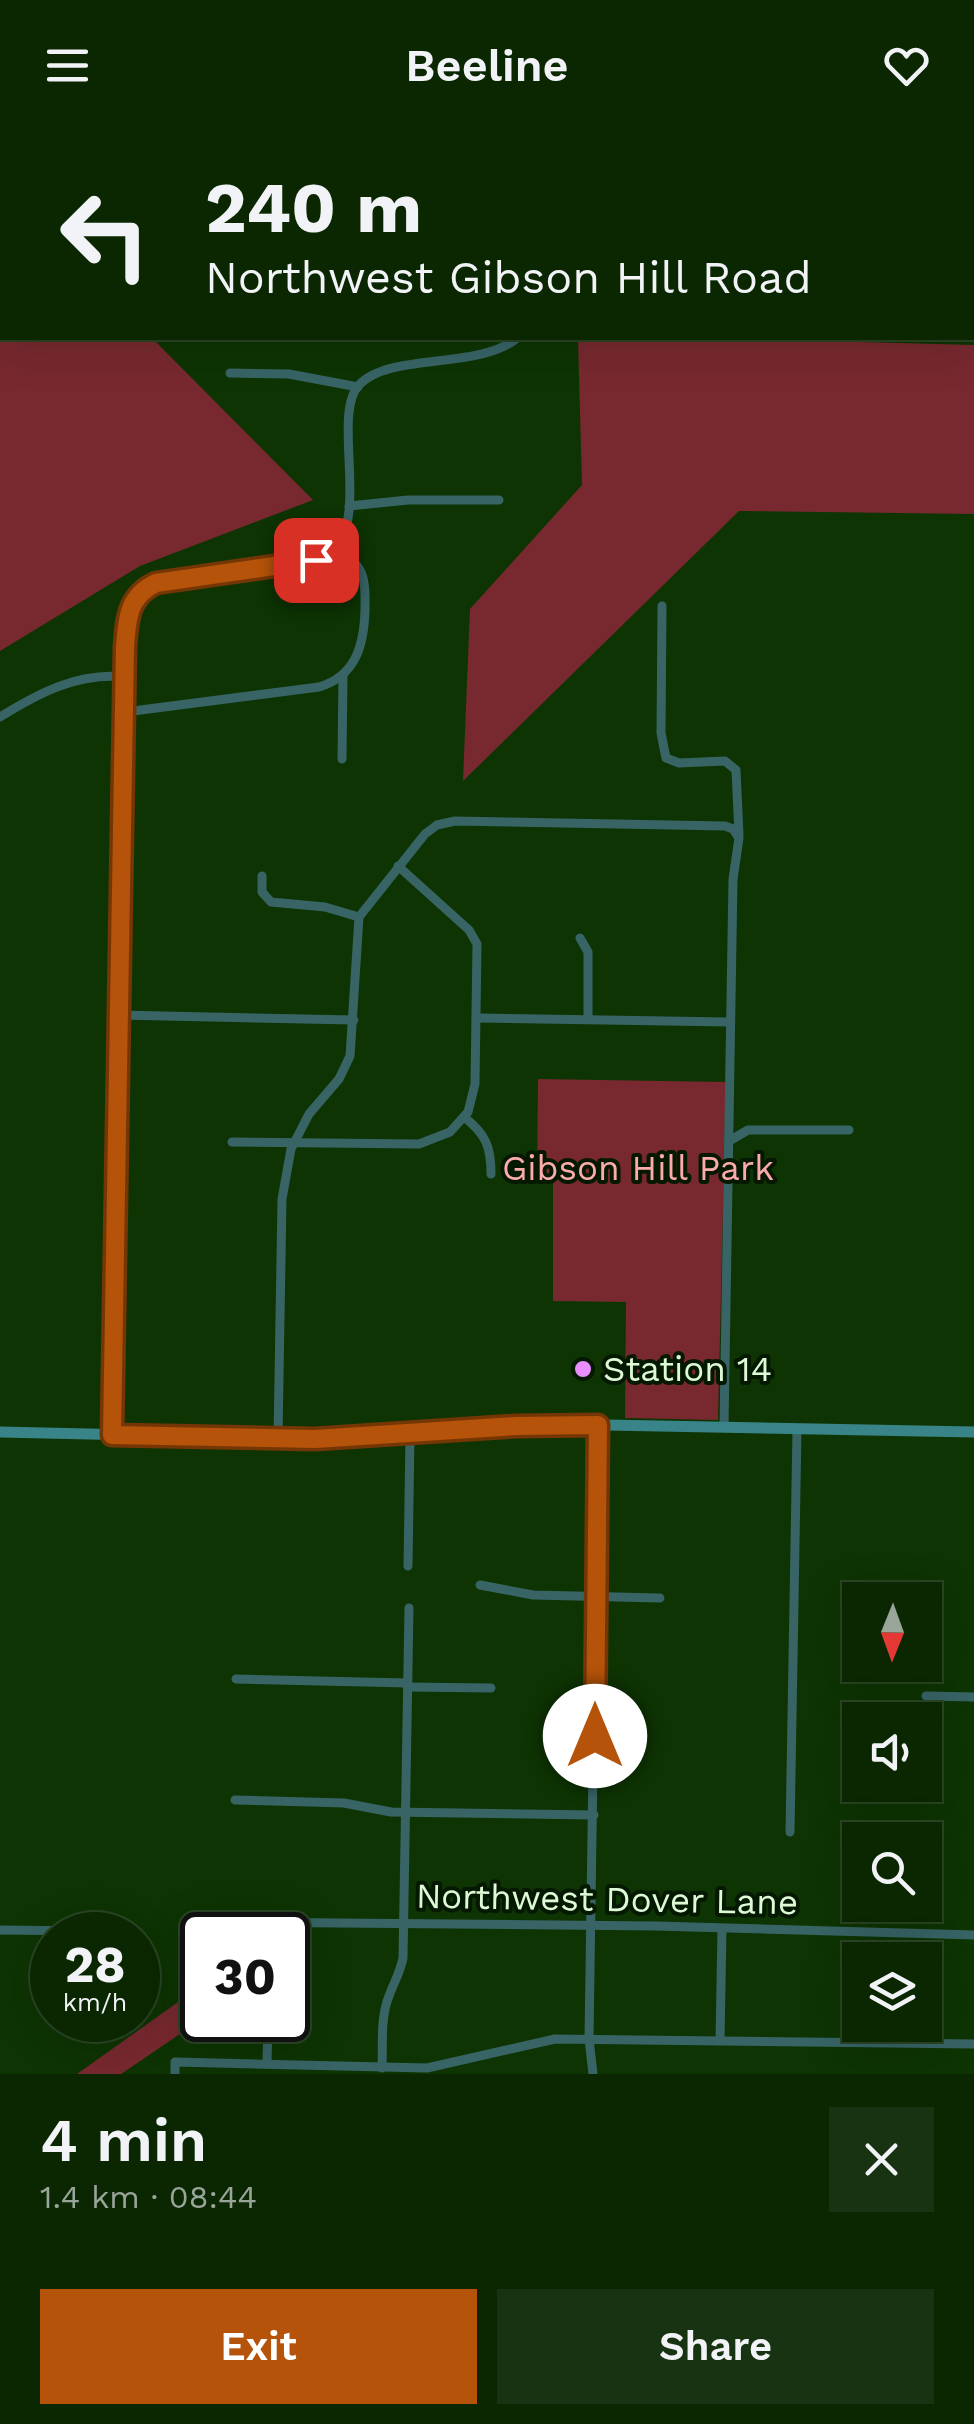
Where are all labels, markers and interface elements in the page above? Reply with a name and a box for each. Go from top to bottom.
icon: menu [40,38,95,93]
icon: heart [879,38,934,93]
text: Beeline [405,39,569,92]
text: 240 m [205,167,422,249]
icon: left [40,170,170,300]
text: Northwest Gibson Hill Road [205,251,812,304]
pin [274,518,359,603]
icon: arrive [289,533,344,588]
park label: Gibson Hill Park [502,1147,774,1189]
place label: Station 14 [603,1348,772,1390]
marker: Station 14 [572,1358,594,1380]
north arrow [842,1582,942,1682]
map controls [842,1582,942,2042]
position arrow [543,1684,647,1788]
button: sound [842,1702,942,1802]
button: search [842,1822,942,1922]
street label: Northwest Dover Lane [416,1875,798,1923]
speed limit sign: 30 [180,1912,310,2042]
text: 28 [64,1935,126,1994]
button: layers [842,1942,942,2042]
text: km/h [63,1988,127,2017]
text: 4 min [40,2105,207,2176]
button: close [829,2107,934,2212]
text: 1.4 km · 08:44 [40,2178,257,2216]
button: Exit [40,2289,477,2404]
button: Share [497,2289,934,2404]

